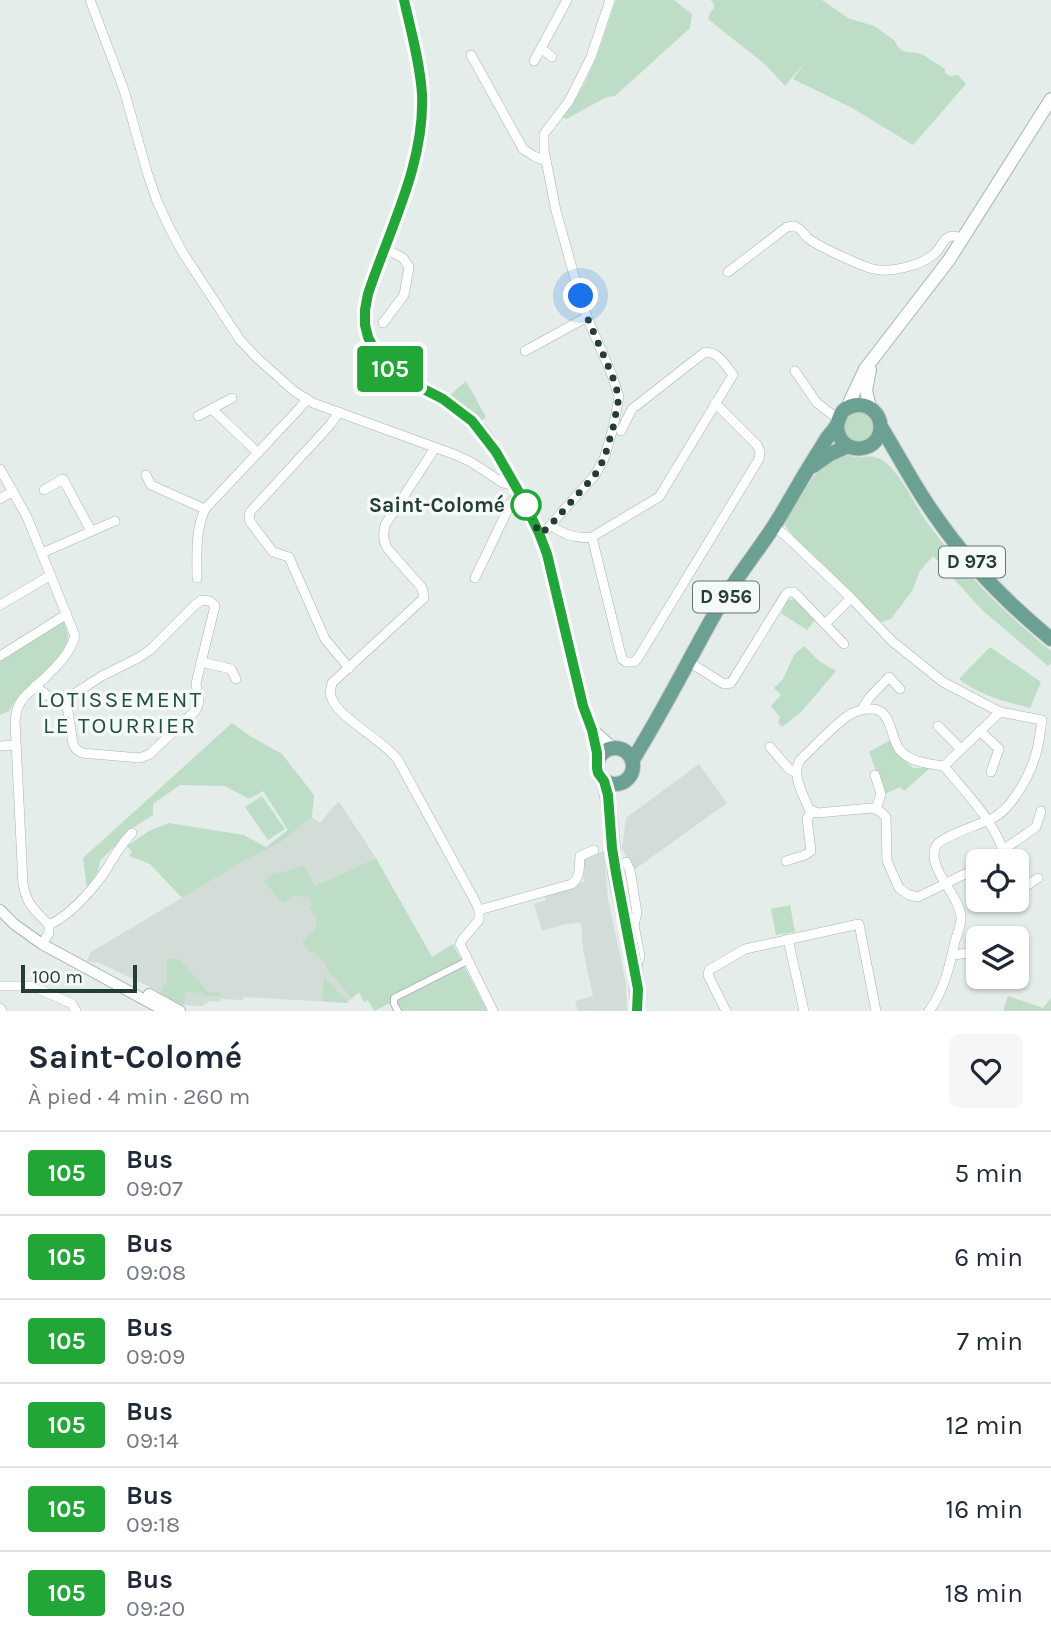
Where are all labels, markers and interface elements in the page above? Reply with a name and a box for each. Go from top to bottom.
your location [563,278,598,313]
line badge: 105 [350,346,430,392]
text: 105 [371,355,409,383]
marker: Saint-Colomé [511,490,541,520]
place label: Saint-Colomé [369,493,505,517]
road number: D 973 [939,547,1005,578]
road number: D 956 [693,582,759,612]
district label: LOTISSEMENT LE TOURRIER [37,686,203,739]
map controls [966,849,1029,989]
button: locate [966,849,1029,912]
button: layers [966,926,1029,989]
scale bar [21,962,136,994]
text: 100 m [32,966,83,988]
button: heart [949,1034,1023,1108]
text: Saint-Colomé [28,1038,242,1076]
text: À pied · 4 min · 260 m [28,1083,250,1110]
text: Bus [126,1144,173,1175]
text: 5 min [954,1158,1023,1189]
text: 105 [48,1159,85,1187]
text: 09:07 [126,1175,183,1202]
text: Bus [126,1228,173,1259]
text: 6 min [954,1242,1023,1273]
text: 105 [48,1243,85,1271]
text: 09:08 [126,1259,186,1286]
text: Bus [126,1312,173,1343]
text: 7 min [957,1326,1023,1357]
text: 105 [48,1327,85,1355]
text: 09:09 [126,1343,185,1370]
text: Bus [126,1396,173,1427]
text: 12 min [945,1410,1023,1441]
text: 105 [48,1411,85,1439]
text: 09:14 [126,1427,179,1454]
text: Bus [126,1480,173,1511]
text: 16 min [946,1494,1023,1525]
text: 105 [48,1495,85,1523]
text: 09:18 [126,1511,180,1538]
text: Bus [126,1564,173,1595]
text: 18 min [944,1578,1023,1609]
text: 105 [48,1579,85,1607]
text: 09:20 [126,1595,185,1622]

